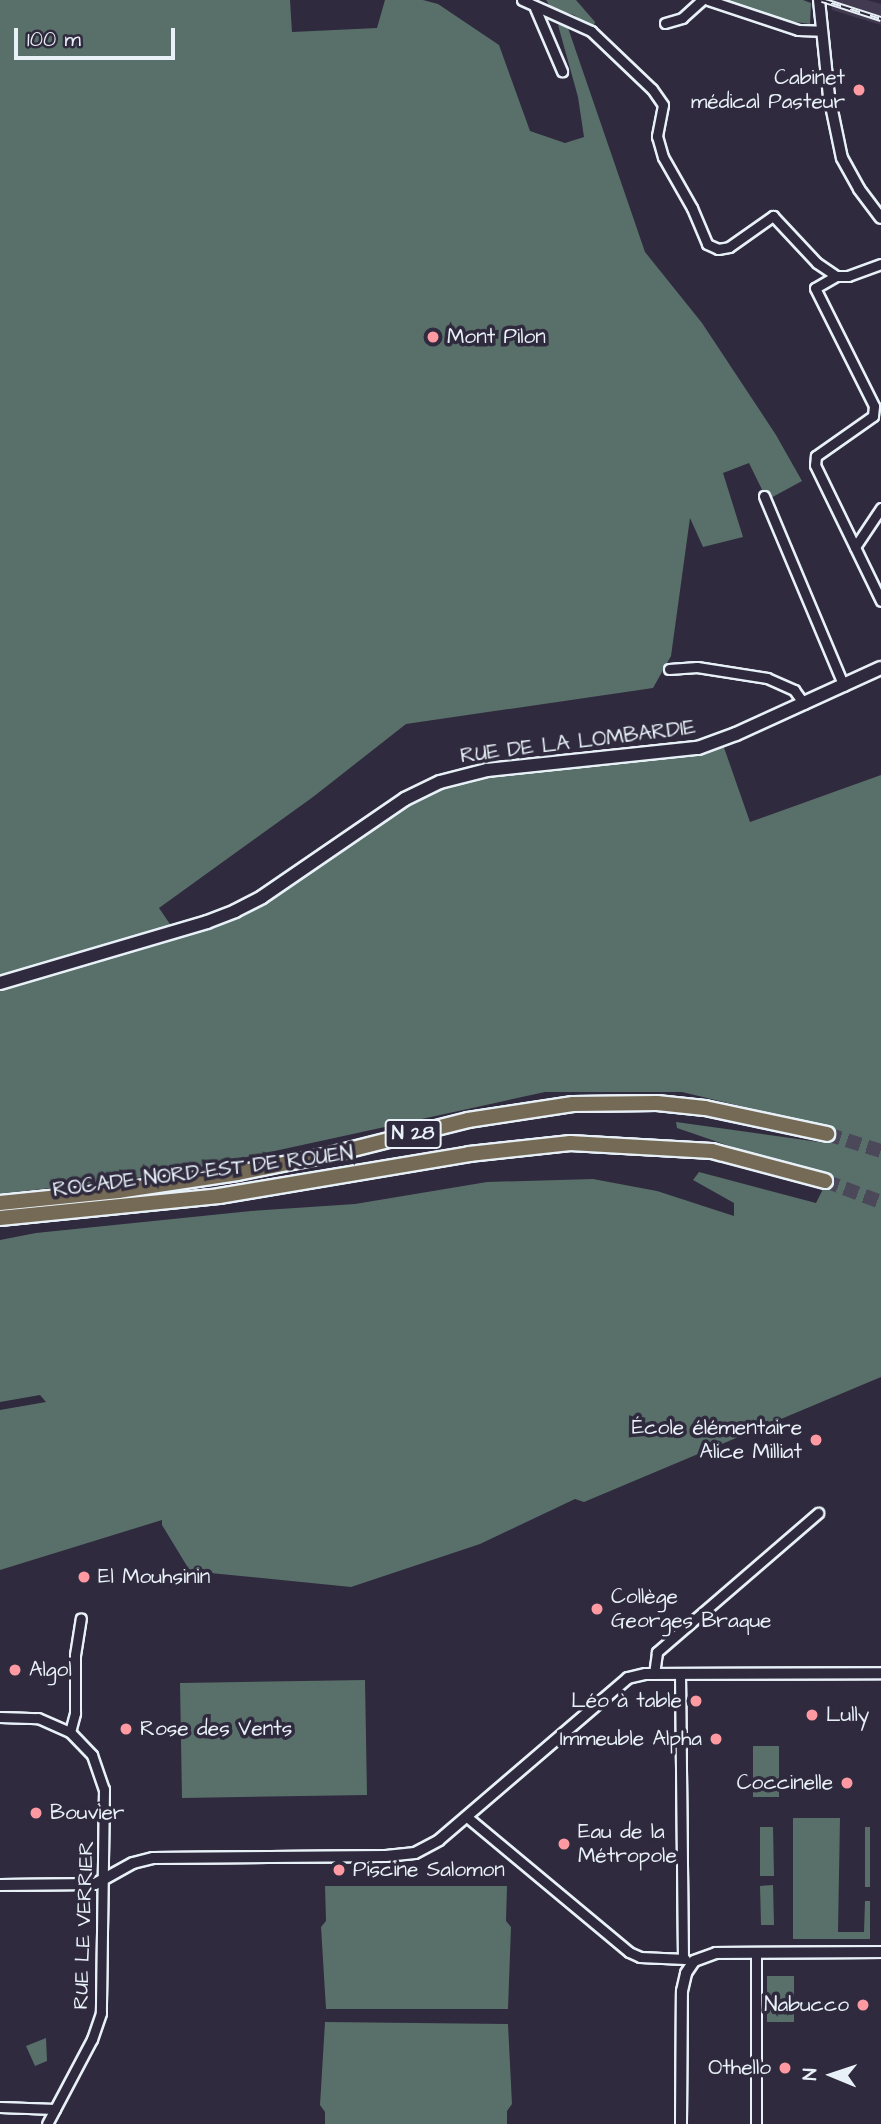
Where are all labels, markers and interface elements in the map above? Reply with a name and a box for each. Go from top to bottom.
scale bar [18,14,178,58]
text: 100 m [27,25,81,54]
place label: Cabinet médical Pasteur [691,65,845,115]
marker: Cabinet médical Pasteur [851,82,867,98]
place label: Mont Pilon [447,324,546,350]
marker: Mont Pilon [425,329,441,345]
street label: RUE DE LA LOMBARDIE [459,715,697,769]
road number: N 28 [383,1118,443,1150]
street label: ROCADE NORD-EST DE ROUEN [51,1141,355,1203]
place label: École élémentaire Alice Milliat [632,1415,802,1465]
marker: École élémentaire Alice Milliat [808,1432,824,1448]
place label: El Mouhsinin [98,1564,210,1590]
marker: El Mouhsinin [76,1569,92,1585]
place label: Collège Georges Braque [611,1584,771,1634]
marker: Collège Georges Braque [589,1601,605,1617]
place label: Algol [29,1657,72,1683]
marker: Algol [7,1662,23,1678]
place label: Léo à table [571,1688,682,1714]
marker: Léo à table [688,1693,704,1709]
place label: Lully [826,1702,869,1728]
marker: Lully [804,1707,820,1723]
place label: Rose des Vents [140,1716,292,1742]
marker: Rose des Vents [118,1721,134,1737]
place label: Immeuble Alpha [560,1726,702,1752]
marker: Immeuble Alpha [708,1731,724,1747]
place label: Coccinelle [737,1770,833,1796]
marker: Coccinelle [839,1775,855,1791]
place label: Bouvier [50,1800,124,1826]
marker: Bouvier [28,1805,44,1821]
place label: Eau de la Métropole [578,1819,677,1869]
marker: Eau de la Métropole [556,1836,572,1852]
street label: RUE LE VERRIER [68,1840,100,2010]
place label: Piscine Salomon [353,1857,505,1883]
marker: Piscine Salomon [331,1862,347,1878]
place label: Nabucco [764,1992,849,2018]
marker: Nabucco [855,1997,871,2013]
north arrow [797,2040,867,2110]
place label: Othello [708,2055,771,2081]
marker: Othello [777,2060,793,2076]
text: N [797,2068,824,2081]

